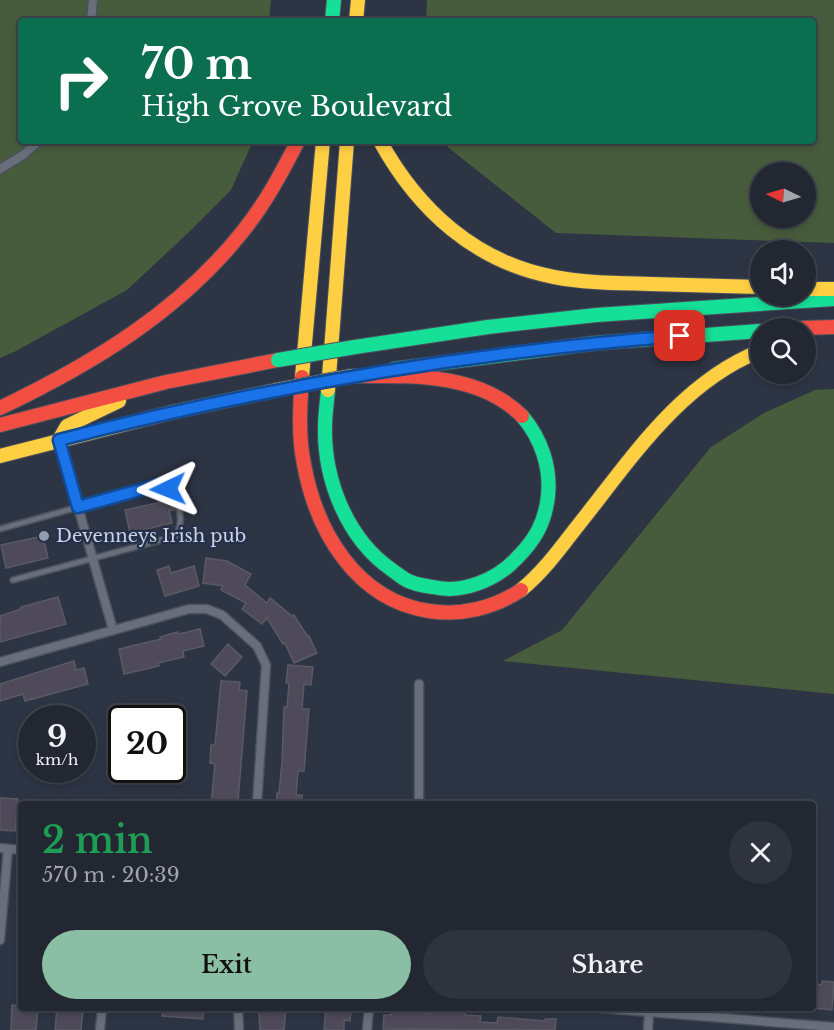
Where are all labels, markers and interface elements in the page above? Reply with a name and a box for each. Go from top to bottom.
text: 70 m [141,38,252,90]
icon: right [42,42,120,120]
text: High Grove Boulevard [141,90,452,123]
north arrow [750,162,816,228]
map controls [750,162,816,384]
button: sound [750,240,816,306]
pin [654,310,705,361]
button: search [750,318,816,384]
icon: arrive [663,319,696,352]
position arrow [136,457,200,521]
place label: Devenneys Irish pub [56,525,246,547]
marker: Devenneys Irish pub [37,529,51,543]
speed limit sign: 20 [108,705,186,783]
text: 9 [47,718,67,755]
text: km/h [36,750,78,769]
text: 2 min [42,818,153,863]
button: close [729,821,792,884]
text: 570 m · 20:39 [42,863,180,887]
button: Exit [42,930,411,999]
button: Share [423,930,792,999]

